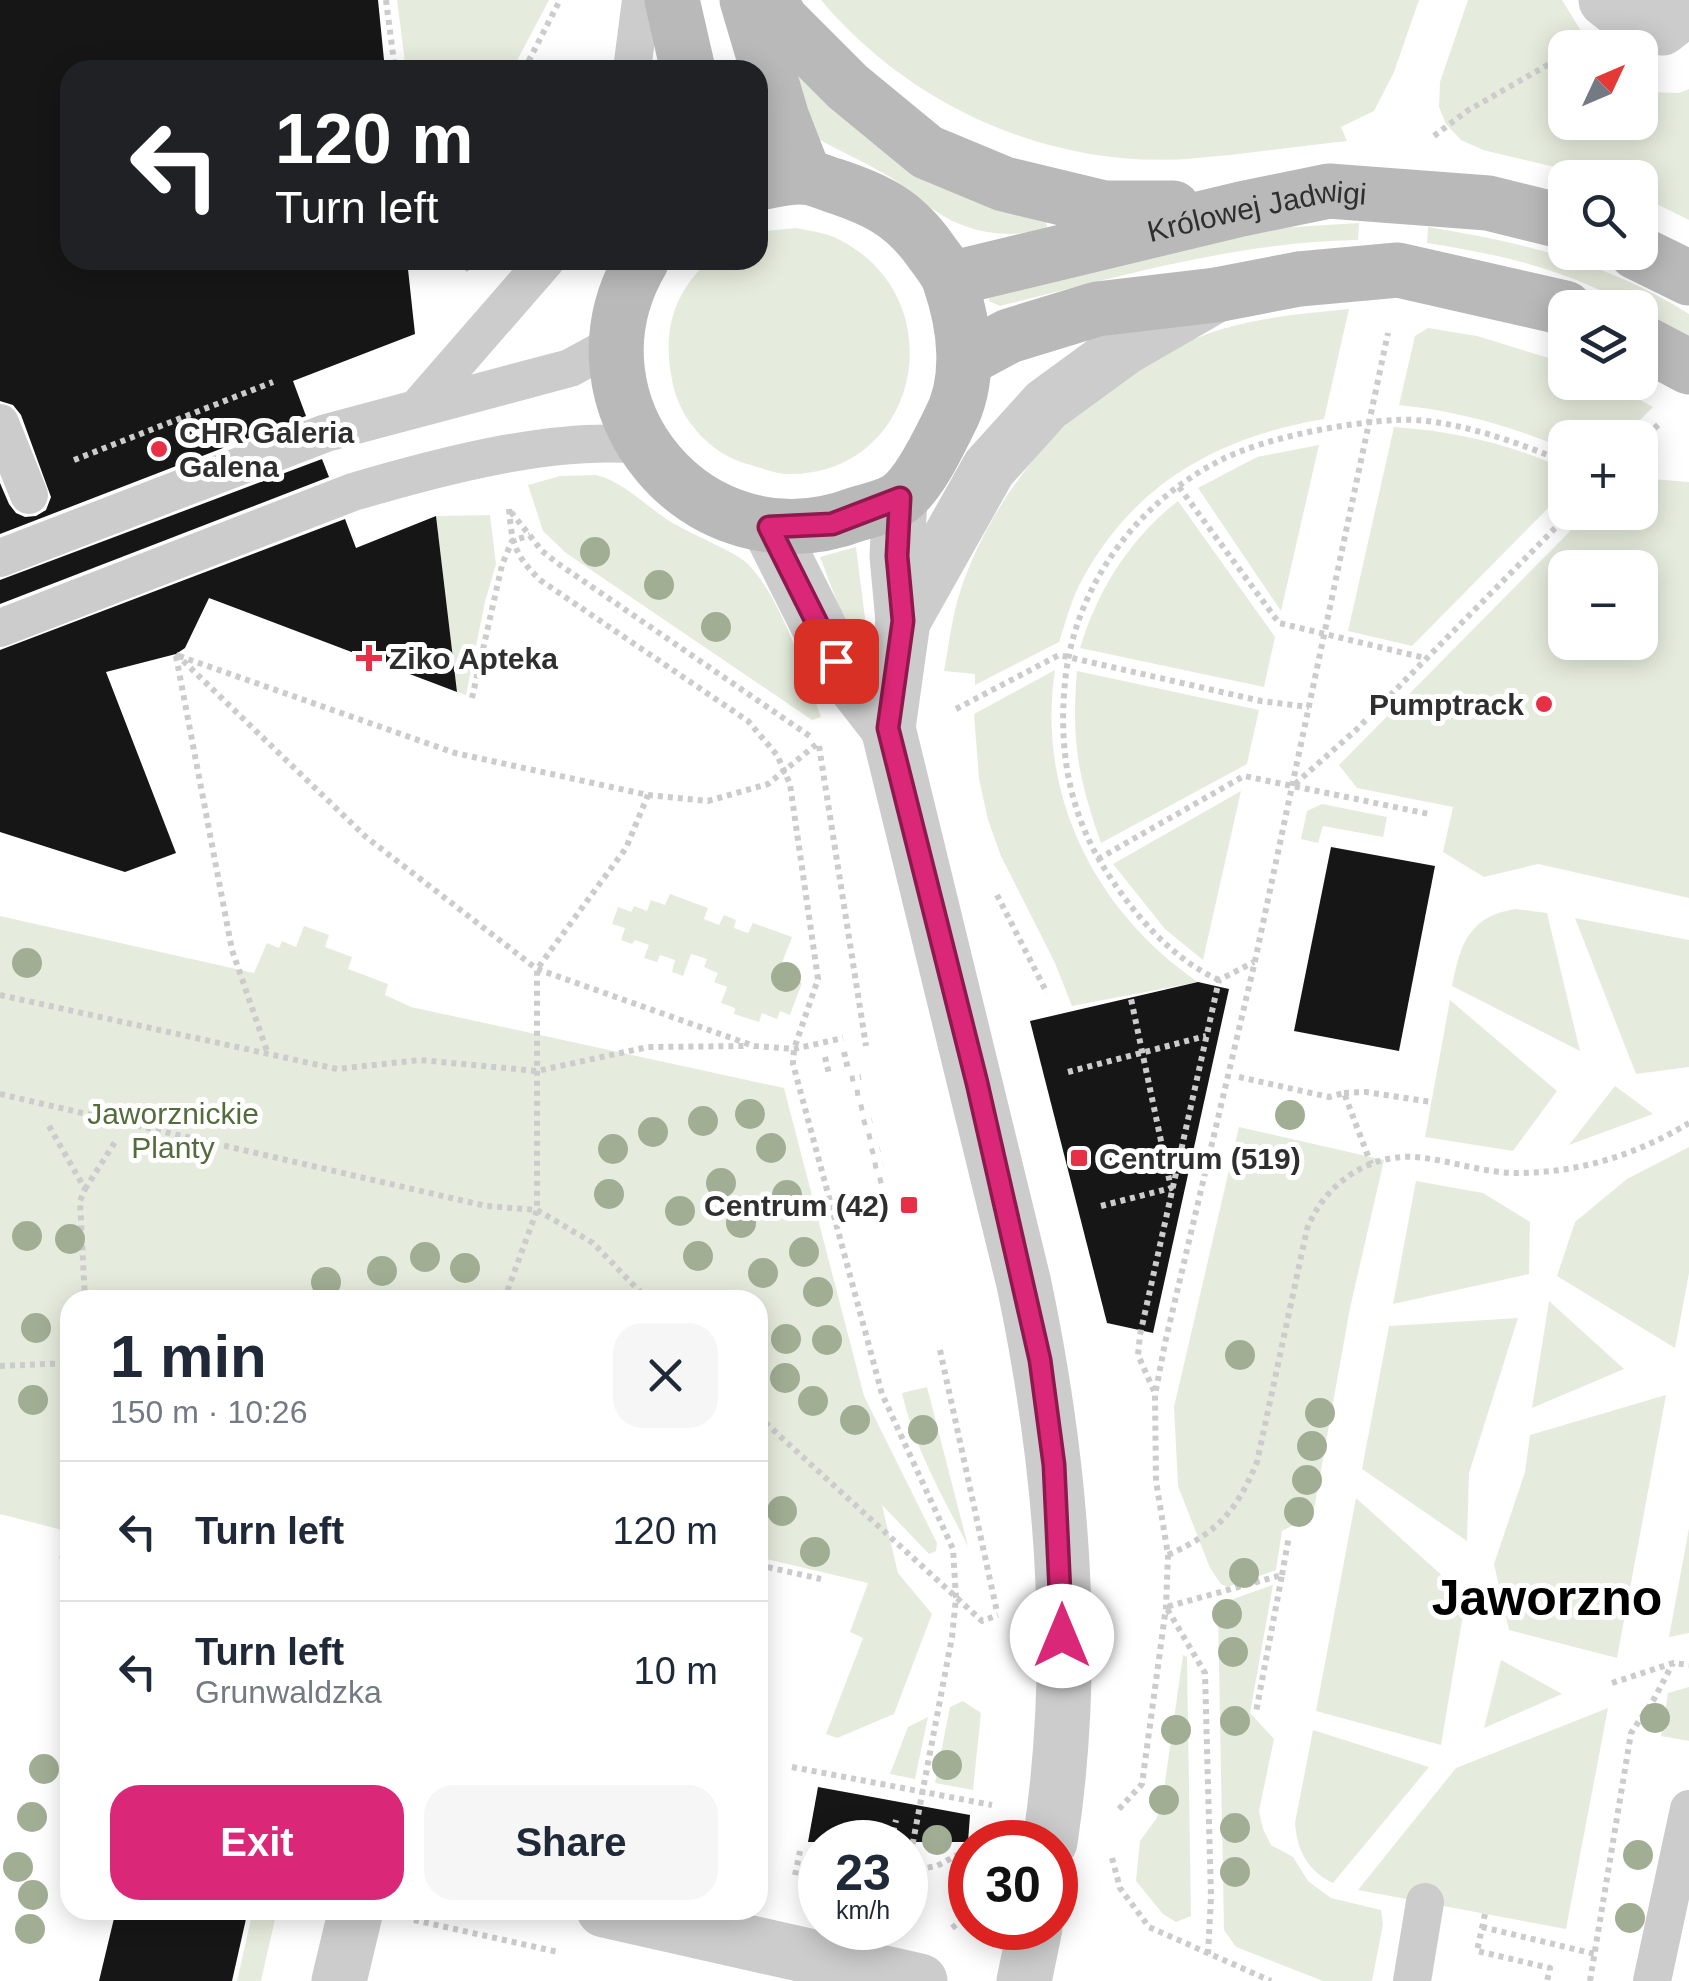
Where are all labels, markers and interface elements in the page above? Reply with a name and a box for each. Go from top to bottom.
north arrow [1548,30,1658,140]
map controls [1548,30,1658,660]
icon: left [110,100,240,230]
text: 120 m [275,100,473,178]
button: search [1548,160,1658,270]
street label: Królowej Jadwigi [1144,173,1368,248]
text: Turn left [275,182,438,233]
button: layers [1548,290,1658,400]
place label: CHR Galeria Galena [179,416,354,483]
button: + [1548,420,1658,530]
marker: CHR Galeria Galena [148,438,170,460]
button: − [1548,550,1658,660]
pin [794,619,879,704]
icon: arrive [809,634,864,689]
place label: Ziko Apteka [389,642,558,675]
marker: Ziko Apteka [358,647,380,669]
place label: Pumptrack [1369,688,1524,721]
marker: Pumptrack [1533,693,1555,715]
park label: Jaworznickie Planty [87,1097,259,1164]
place label: Centrum (519) [1099,1142,1301,1175]
marker: Centrum (519) [1068,1147,1090,1169]
place label: Centrum (42) [704,1189,889,1222]
marker: Centrum (42) [898,1194,920,1216]
text: 1 min [110,1323,267,1390]
button: close [613,1323,718,1428]
text: 150 m · 10:26 [110,1394,307,1430]
icon: left [110,1504,165,1559]
text: Turn left [195,1510,344,1552]
text: 120 m [612,1510,718,1552]
district label: Jaworzno [1432,1570,1662,1626]
position arrow [1010,1584,1114,1688]
text: Turn left [195,1631,344,1673]
icon: left [110,1644,165,1699]
text: 10 m [634,1650,718,1692]
text: Grunwaldzka [195,1674,382,1710]
button: Exit [110,1785,404,1900]
button: Share [424,1785,718,1900]
speed limit sign: 30 [948,1820,1078,1950]
text: 23 [835,1845,891,1901]
text: km/h [836,1896,890,1924]

